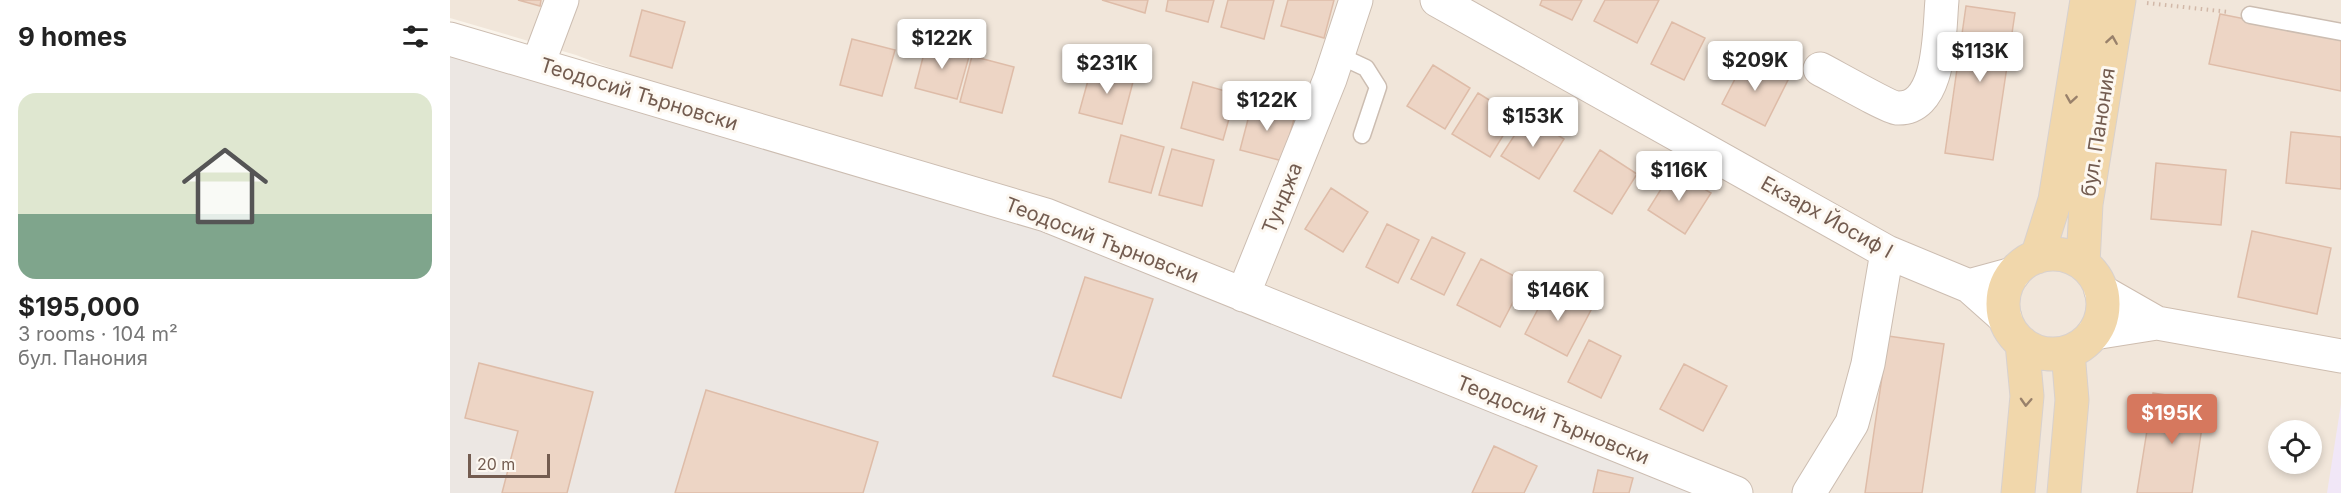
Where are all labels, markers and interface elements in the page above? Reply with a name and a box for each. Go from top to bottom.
pin: $122K [900,19,984,70]
icon: filters [399,20,432,53]
text: 9 homes [18,21,127,52]
text: $122K [911,26,973,50]
pin: $113K [1938,32,2022,83]
one-way arrow [2106,35,2118,44]
text: $113K [1951,39,2009,63]
pin: $209K [1713,41,1797,92]
pin: $231K [1065,44,1149,95]
text: $209K [1722,48,1788,72]
text: $231K [1076,51,1138,75]
street label: Теодосий Търновски [537,52,741,136]
street label: бул. Панония [2076,66,2120,198]
pin: $122K [1225,81,1309,132]
text: $122K [1236,88,1298,112]
one-way arrow [2065,94,2078,104]
pin: $153K [1491,97,1575,148]
text: $153K [1502,104,1564,128]
icon: home [171,132,279,240]
pin: $116K [1637,151,1721,202]
text: $116K [1650,158,1708,182]
street label: Тунджа [1257,159,1307,237]
street label: Екзарх Йосиф I [1757,170,1898,263]
street label: Теодосий Търновски [1002,192,1202,288]
pin: $146K [1516,271,1600,322]
text: $146K [1527,278,1589,302]
text: $195,000 [18,291,140,322]
text: 3 rooms · 104 m² [18,322,178,346]
text: бул. Панония [18,346,148,370]
street label: Теодосий Търновски [1453,370,1653,470]
pin: $195K [2130,394,2214,445]
one-way arrow [2019,397,2032,406]
text: $195K [2141,401,2203,425]
map controls [2268,420,2322,474]
button: locate [2268,420,2322,474]
scale bar [468,451,550,478]
text: 20 m [477,454,515,474]

